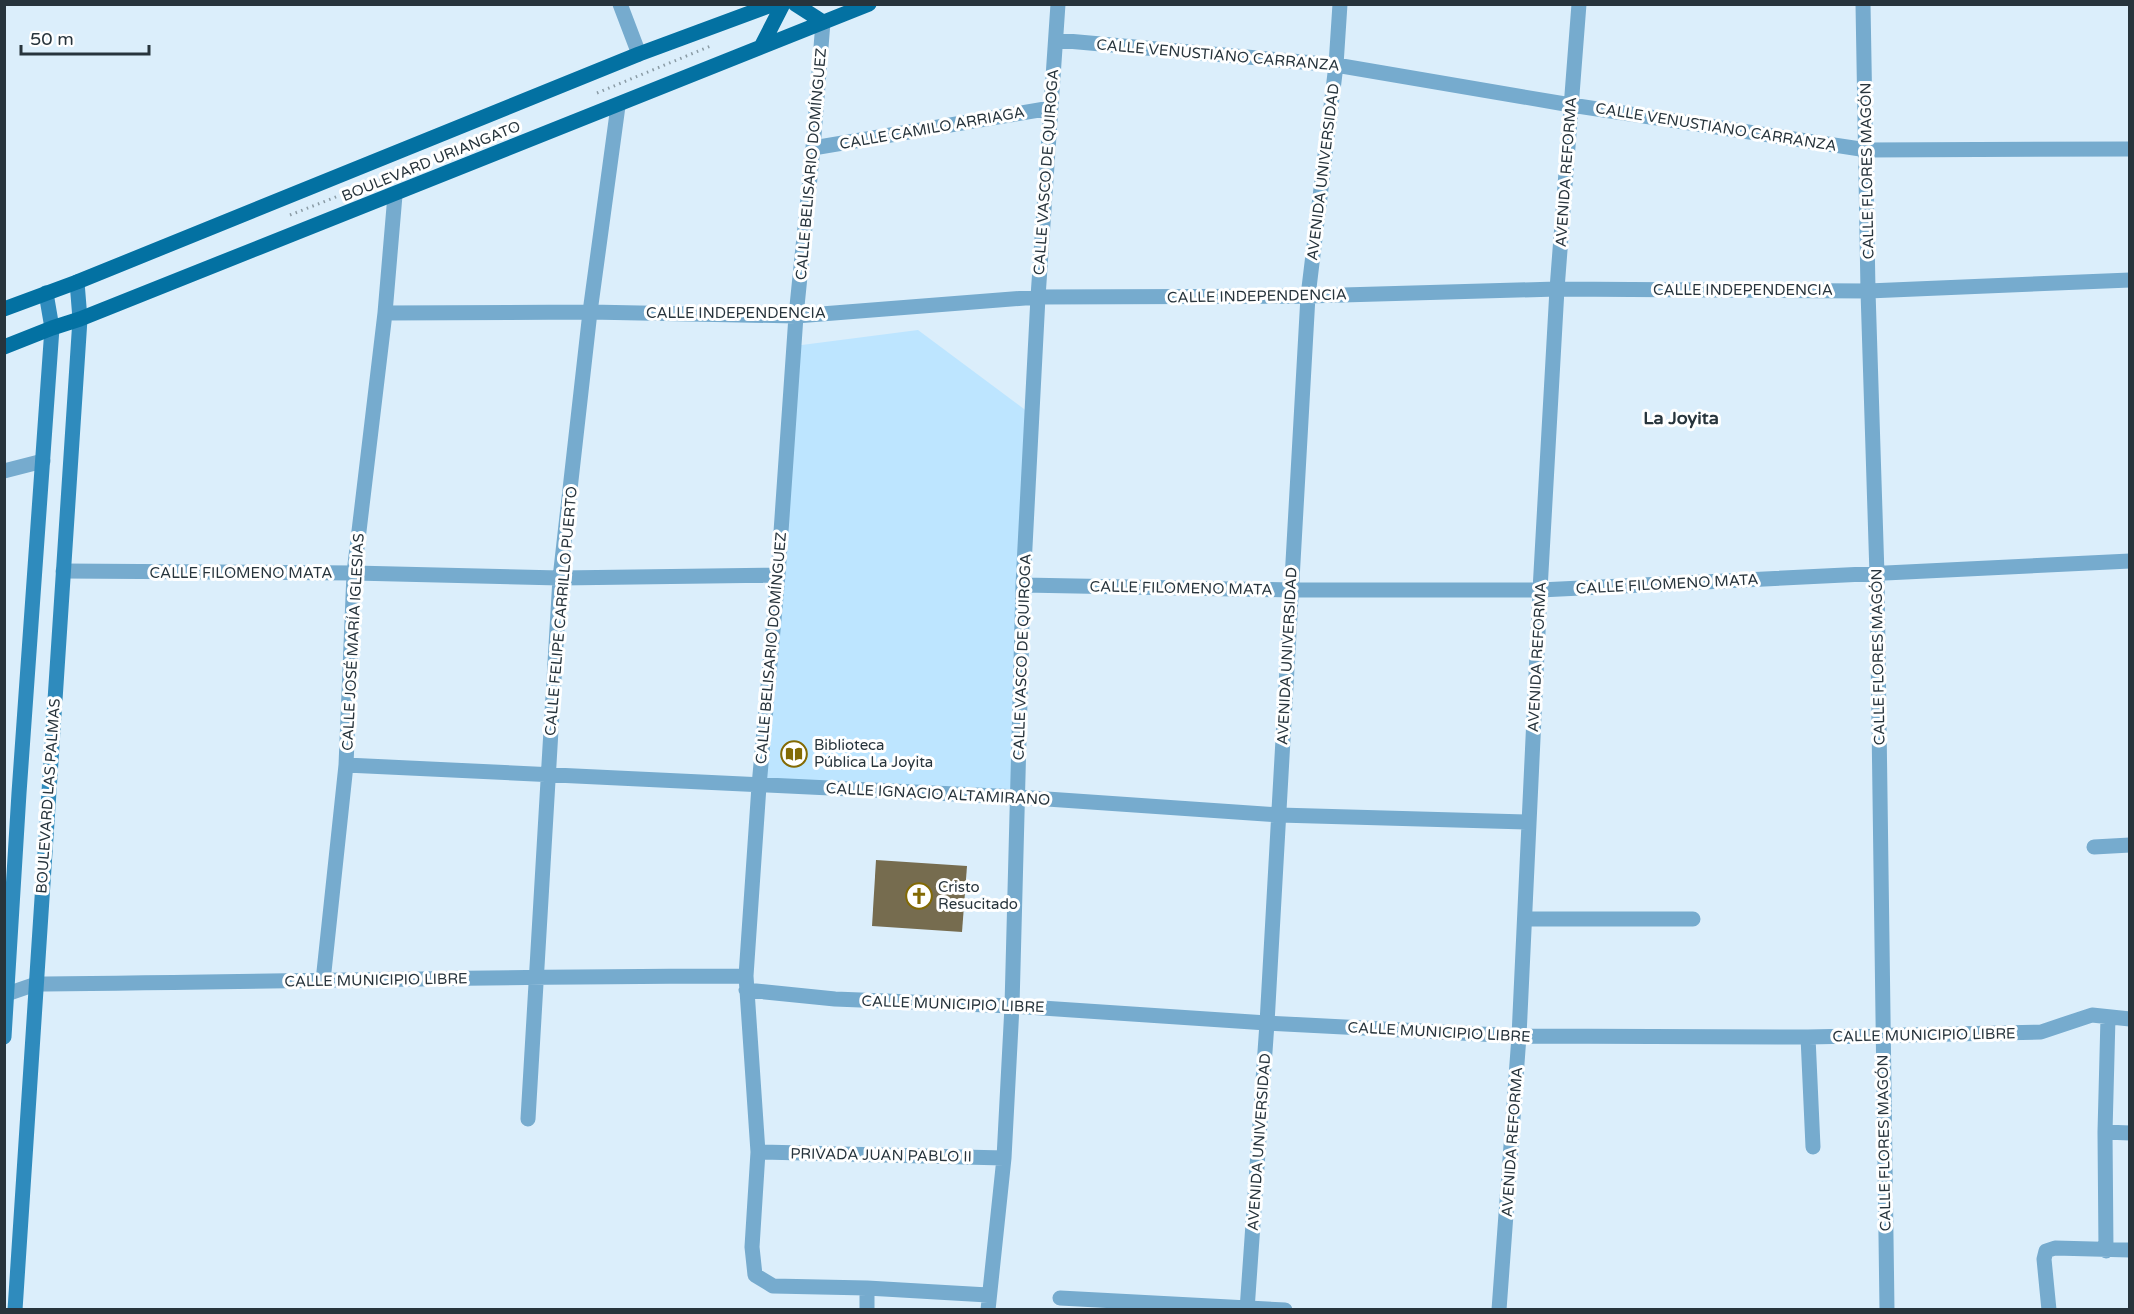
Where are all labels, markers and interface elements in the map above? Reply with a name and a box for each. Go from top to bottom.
scale bar [21,18,148,56]
text: 50 m [30,28,74,50]
street label: CALLE VENUSTIANO CARRANZA [1096,35,1340,75]
street label: CALLE BELISARIO DOMÍNGUEZ [792,47,830,281]
street label: CALLE VASCO DE QUIROGA [1030,68,1062,276]
street label: AVENIDA UNIVERSIDAD [1303,82,1343,262]
street label: CALLE FLORES MAGÓN [1856,82,1878,260]
street label: AVENIDA REFORMA [1552,96,1580,248]
street label: CALLE VENUSTIANO CARRANZA [1594,99,1838,155]
street label: CALLE CAMILO ARRIAGA [838,103,1026,153]
street label: BOULEVARD URIANGATO [339,117,523,205]
street label: CALLE INDEPENDENCIA [1653,281,1833,299]
street label: CALLE INDEPENDENCIA [1167,285,1347,307]
street label: CALLE INDEPENDENCIA [646,304,826,322]
district label: La Joyita [1643,407,1719,429]
street label: CALLE FELIPE CARRILLO PUERTO [541,485,581,737]
street label: CALLE BELISARIO DOMÍNGUEZ [752,531,790,765]
street label: CALLE JOSÉ MARÍA IGLESIAS [338,533,368,751]
street label: CALLE VASCO DE QUIROGA [1009,553,1035,761]
street label: CALLE FILOMENO MATA [150,564,332,582]
street label: AVENIDA UNIVERSIDAD [1273,566,1301,746]
street label: CALLE FLORES MAGÓN [1867,568,1889,746]
street label: CALLE FILOMENO MATA [1575,570,1759,598]
street label: CALLE FILOMENO MATA [1089,577,1273,599]
street label: AVENIDA REFORMA [1524,581,1550,733]
street label: BOULEVARD LAS PALMAS [32,698,64,894]
place label: Biblioteca Pública La Joyita [814,736,933,771]
library icon: Biblioteca Pública La Joyita [779,739,809,769]
street label: CALLE IGNACIO ALTAMIRANO [825,779,1051,809]
place label: Cristo Resucitado [938,878,1018,913]
church icon: Cristo Resucitado [904,881,934,911]
street label: CALLE MUNICIPIO LIBRE [284,969,468,991]
street label: CALLE MUNICIPIO LIBRE [861,992,1045,1016]
street label: CALLE MUNICIPIO LIBRE [1347,1018,1531,1046]
street label: CALLE MUNICIPIO LIBRE [1832,1024,2016,1046]
street label: AVENIDA UNIVERSIDAD [1244,1052,1274,1232]
street label: CALLE FLORES MAGÓN [1873,1054,1895,1232]
street label: AVENIDA REFORMA [1498,1066,1526,1218]
street label: PRIVADA JUAN PABLO II [790,1144,972,1166]

